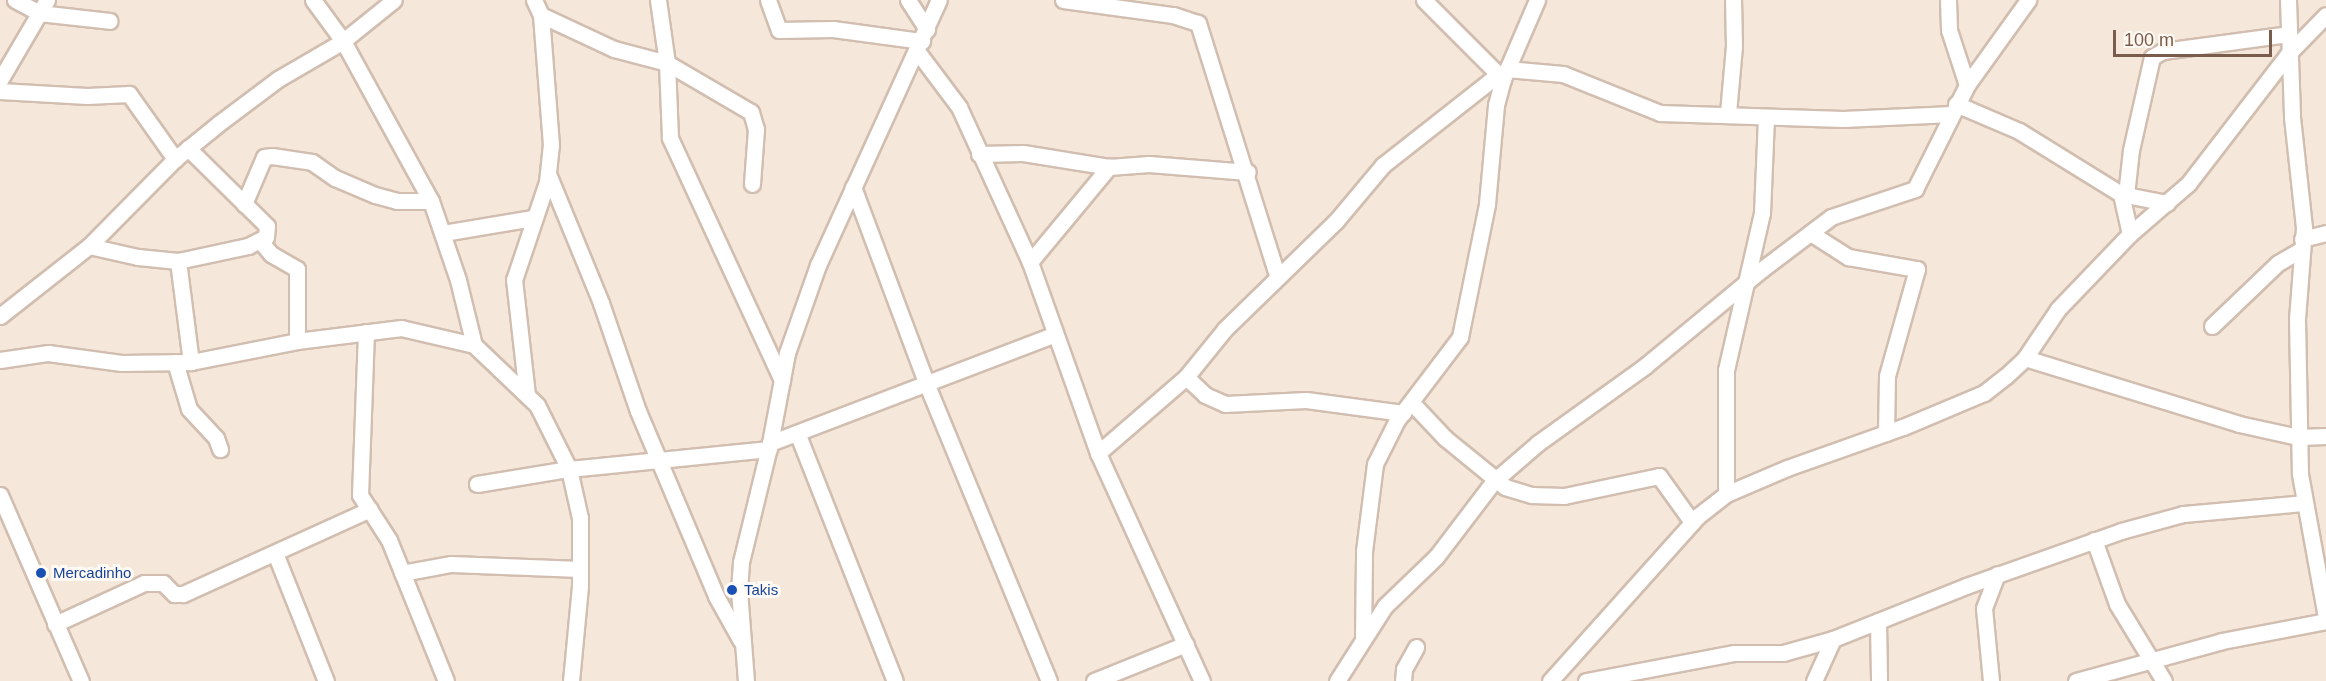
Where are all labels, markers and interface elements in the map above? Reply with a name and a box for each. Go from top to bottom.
scale bar [2116,18,2275,56]
text: 100 m [2124,30,2174,50]
place label: Mercadinho [53,564,131,582]
marker: Mercadinho [34,566,48,580]
place label: Takis [744,581,778,599]
marker: Takis [725,583,739,597]

